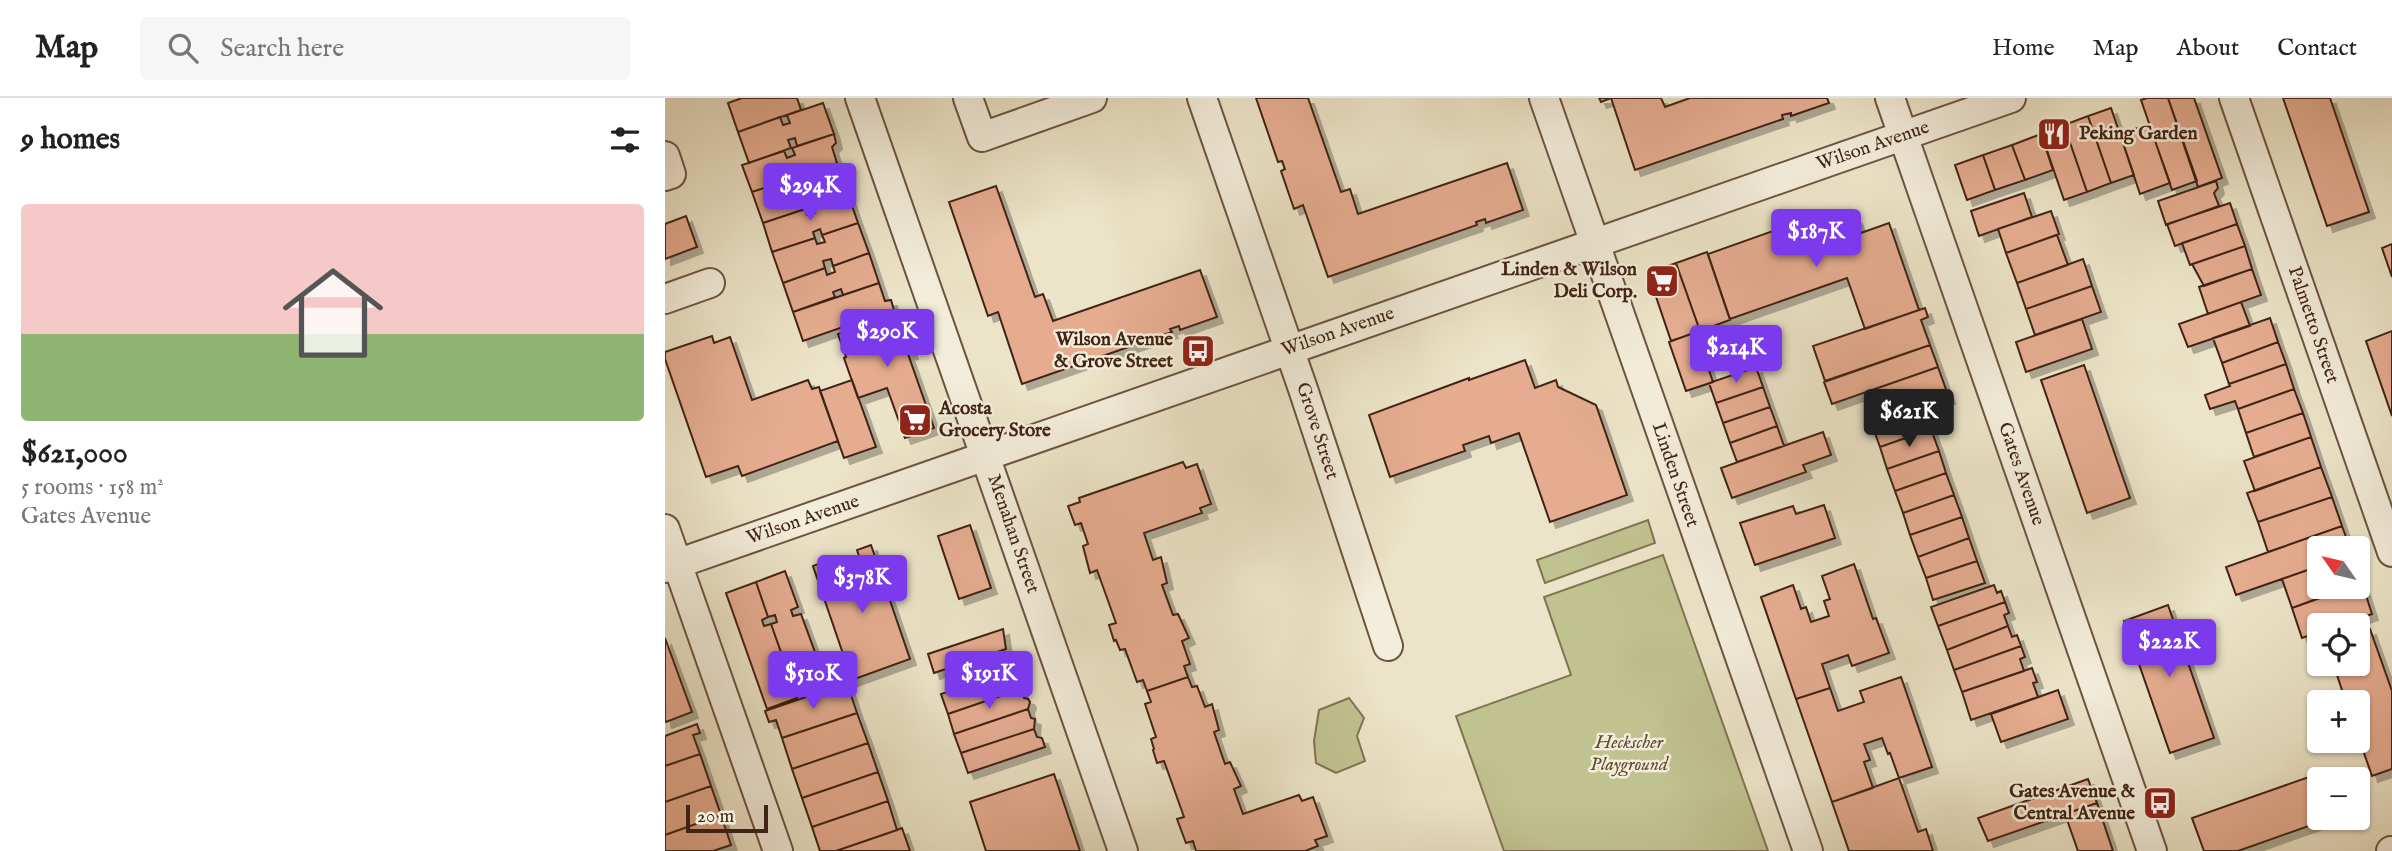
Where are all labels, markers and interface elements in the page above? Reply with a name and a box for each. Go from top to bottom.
search box [140,17,630,80]
text: Map [35,27,98,69]
icon: search [164,29,202,67]
text: Search here [220,32,344,65]
text: Home [1992,33,2055,64]
text: Map [2093,33,2139,64]
text: About [2177,33,2239,64]
text: Contact [2277,33,2357,64]
street label: Wilson Avenue [1813,115,1933,176]
restaurant icon: Peking Garden [2035,115,2073,153]
text: 9 homes [21,121,120,159]
icon: filters [606,121,644,159]
place label: Peking Garden [2079,122,2198,146]
pin: $294K [761,164,859,223]
text: $294K [779,171,841,200]
pin: $187K [1767,209,1865,269]
text: $187K [1787,217,1845,246]
icon: home [270,250,396,376]
place label: Linden & Wilson Deli Corp. [1501,258,1637,304]
supermarket icon: Linden & Wilson Deli Corp. [1643,262,1681,300]
street label: Palmetto Street [2282,263,2344,387]
street label: Wilson Avenue [1278,301,1398,362]
pin: $290K [838,310,936,369]
text: $290K [856,317,918,346]
pin: $214K [1687,326,1785,385]
place label: Wilson Avenue & Grove Street [1054,328,1173,374]
bus stop icon: Wilson Avenue & Grove Street [1179,332,1217,370]
text: $214K [1706,333,1766,362]
street label: Grove Street [1290,379,1344,483]
pin: $621K [1860,390,1958,449]
place label: Acosta Grocery Store [938,397,1051,443]
text: $621K [1880,397,1938,426]
supermarket icon: Acosta Grocery Store [896,401,934,439]
street label: Gates Avenue [1992,419,2050,529]
street label: Linden Street [1646,420,1704,531]
text: $621,000 [21,435,128,473]
street label: Menahan Street [981,471,1045,597]
text: 5 rooms · 158 m² [21,473,164,502]
street label: Wilson Avenue [743,489,863,550]
text: Gates Avenue [21,502,151,531]
north arrow [2307,536,2369,598]
map controls [2307,536,2370,830]
pin: $378K [813,556,911,615]
text: $378K [833,563,891,592]
button: locate [2307,613,2370,676]
pin: $222K [2120,620,2218,679]
text: $222K [2138,627,2200,656]
pin: $510K [764,652,862,711]
pin: $191K [940,652,1038,711]
text: $510K [784,659,842,688]
text: $191K [961,659,1017,688]
button: + [2307,690,2370,753]
park label: Heckscher Playground [1590,731,1669,777]
button: − [2307,767,2370,830]
place label: Gates Avenue & Central Avenue [2009,780,2135,826]
bus stop icon: Gates Avenue & Central Avenue [2141,784,2179,822]
scale bar [686,802,768,834]
text: 20 m [697,805,734,829]

